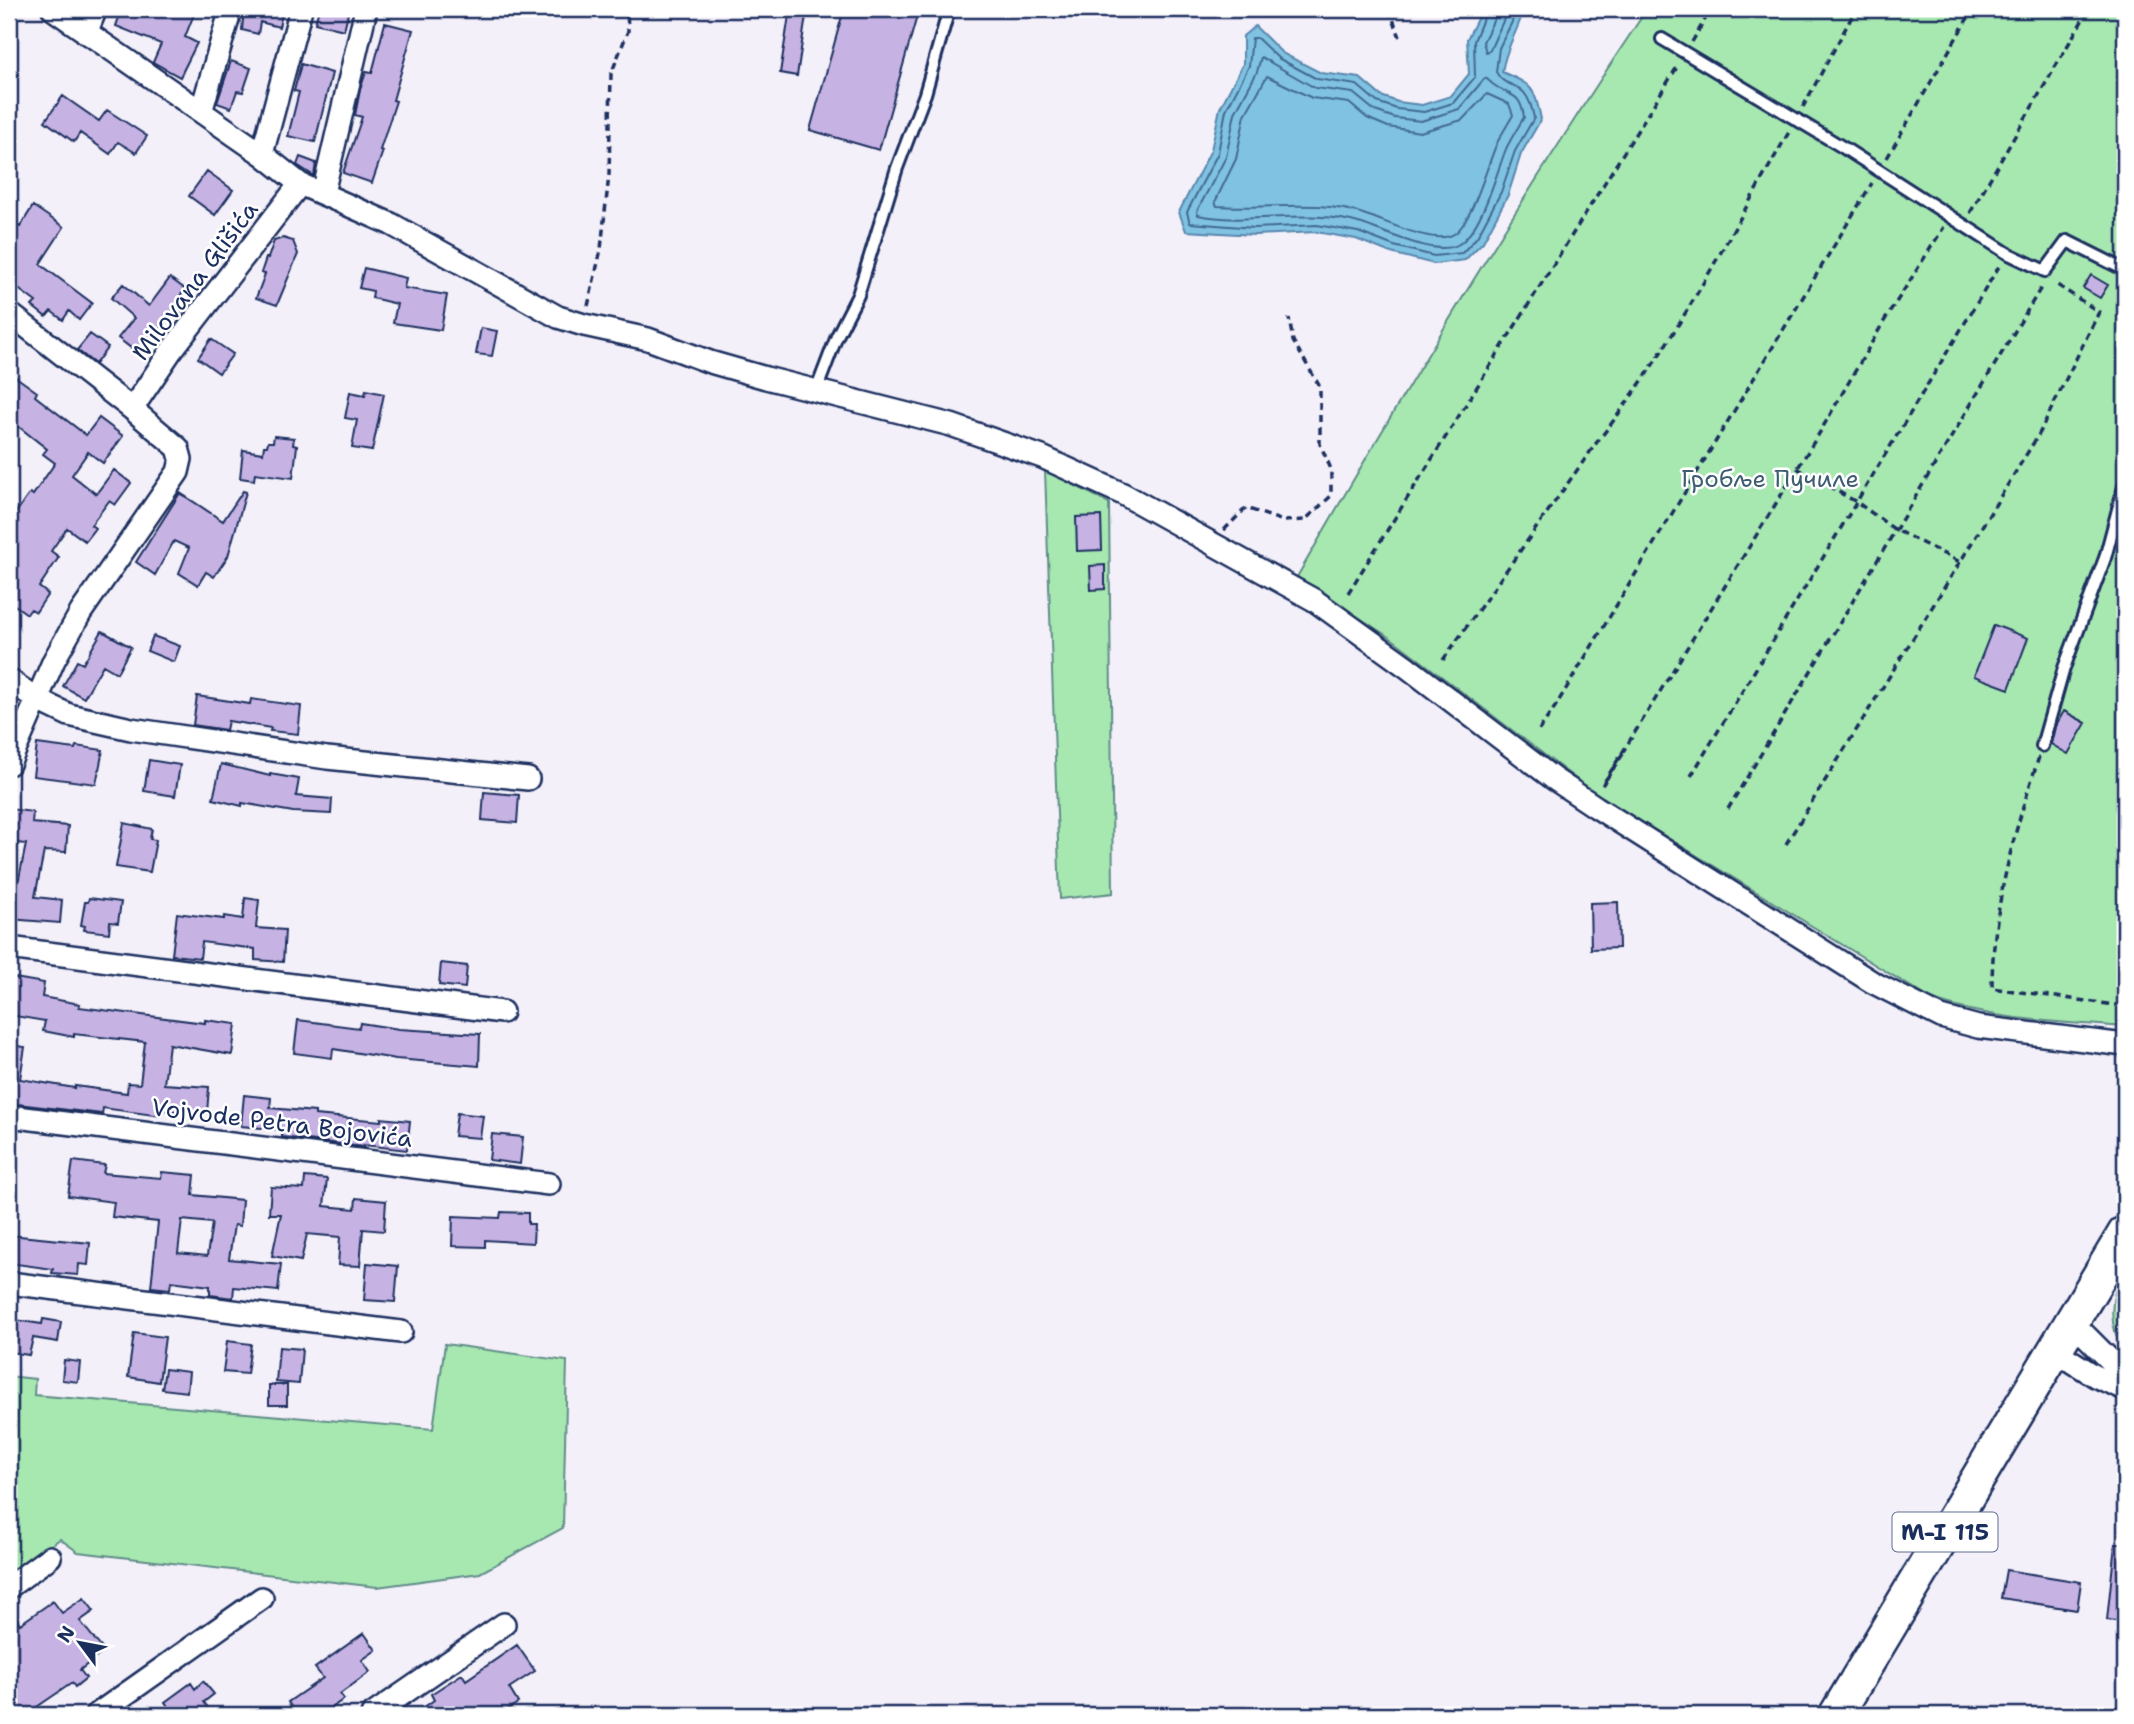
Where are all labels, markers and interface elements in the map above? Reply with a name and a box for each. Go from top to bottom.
street label: Milovana Glišića [125,195,265,367]
park label: Гробље Пучиле [1681,463,1859,495]
street label: Vojvode Petra Bojovića [150,1091,414,1155]
road number: M-I 115 [1892,1512,1997,1552]
north arrow [46,1608,116,1678]
text: N [51,1621,81,1647]

